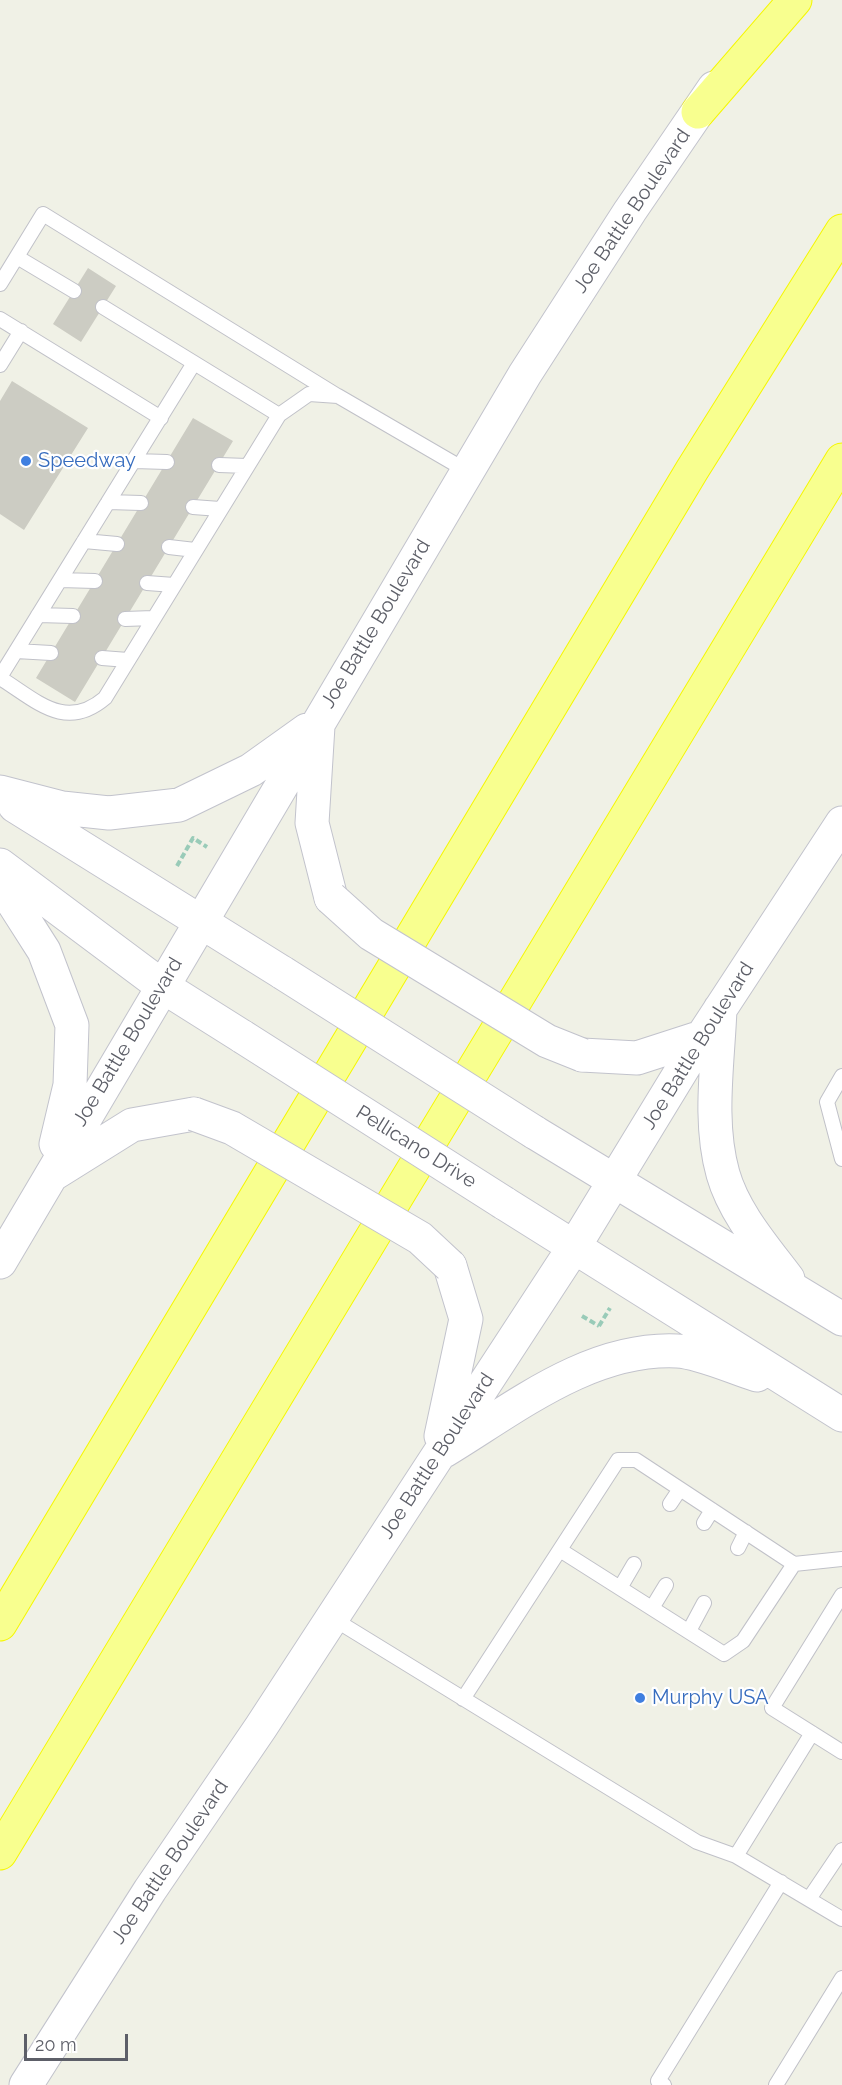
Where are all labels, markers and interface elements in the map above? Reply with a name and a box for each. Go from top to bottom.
street label: Joe Battle Boulevard [568,125,696,297]
place label: Speedway [38,449,136,473]
marker: Speedway [19,454,33,468]
street label: Joe Battle Boulevard [316,535,436,713]
street label: Joe Battle Boulevard [68,953,188,1131]
street label: Joe Battle Boulevard [637,958,759,1134]
street label: Pellicano Drive [351,1100,481,1194]
street label: Joe Battle Boulevard [375,1369,499,1543]
place label: Murphy USA [652,1686,769,1710]
marker: Murphy USA [633,1691,647,1705]
street label: Joe Battle Boulevard [106,1776,234,1948]
scale bar [27,2022,130,2060]
text: 20 m [35,2034,77,2055]

